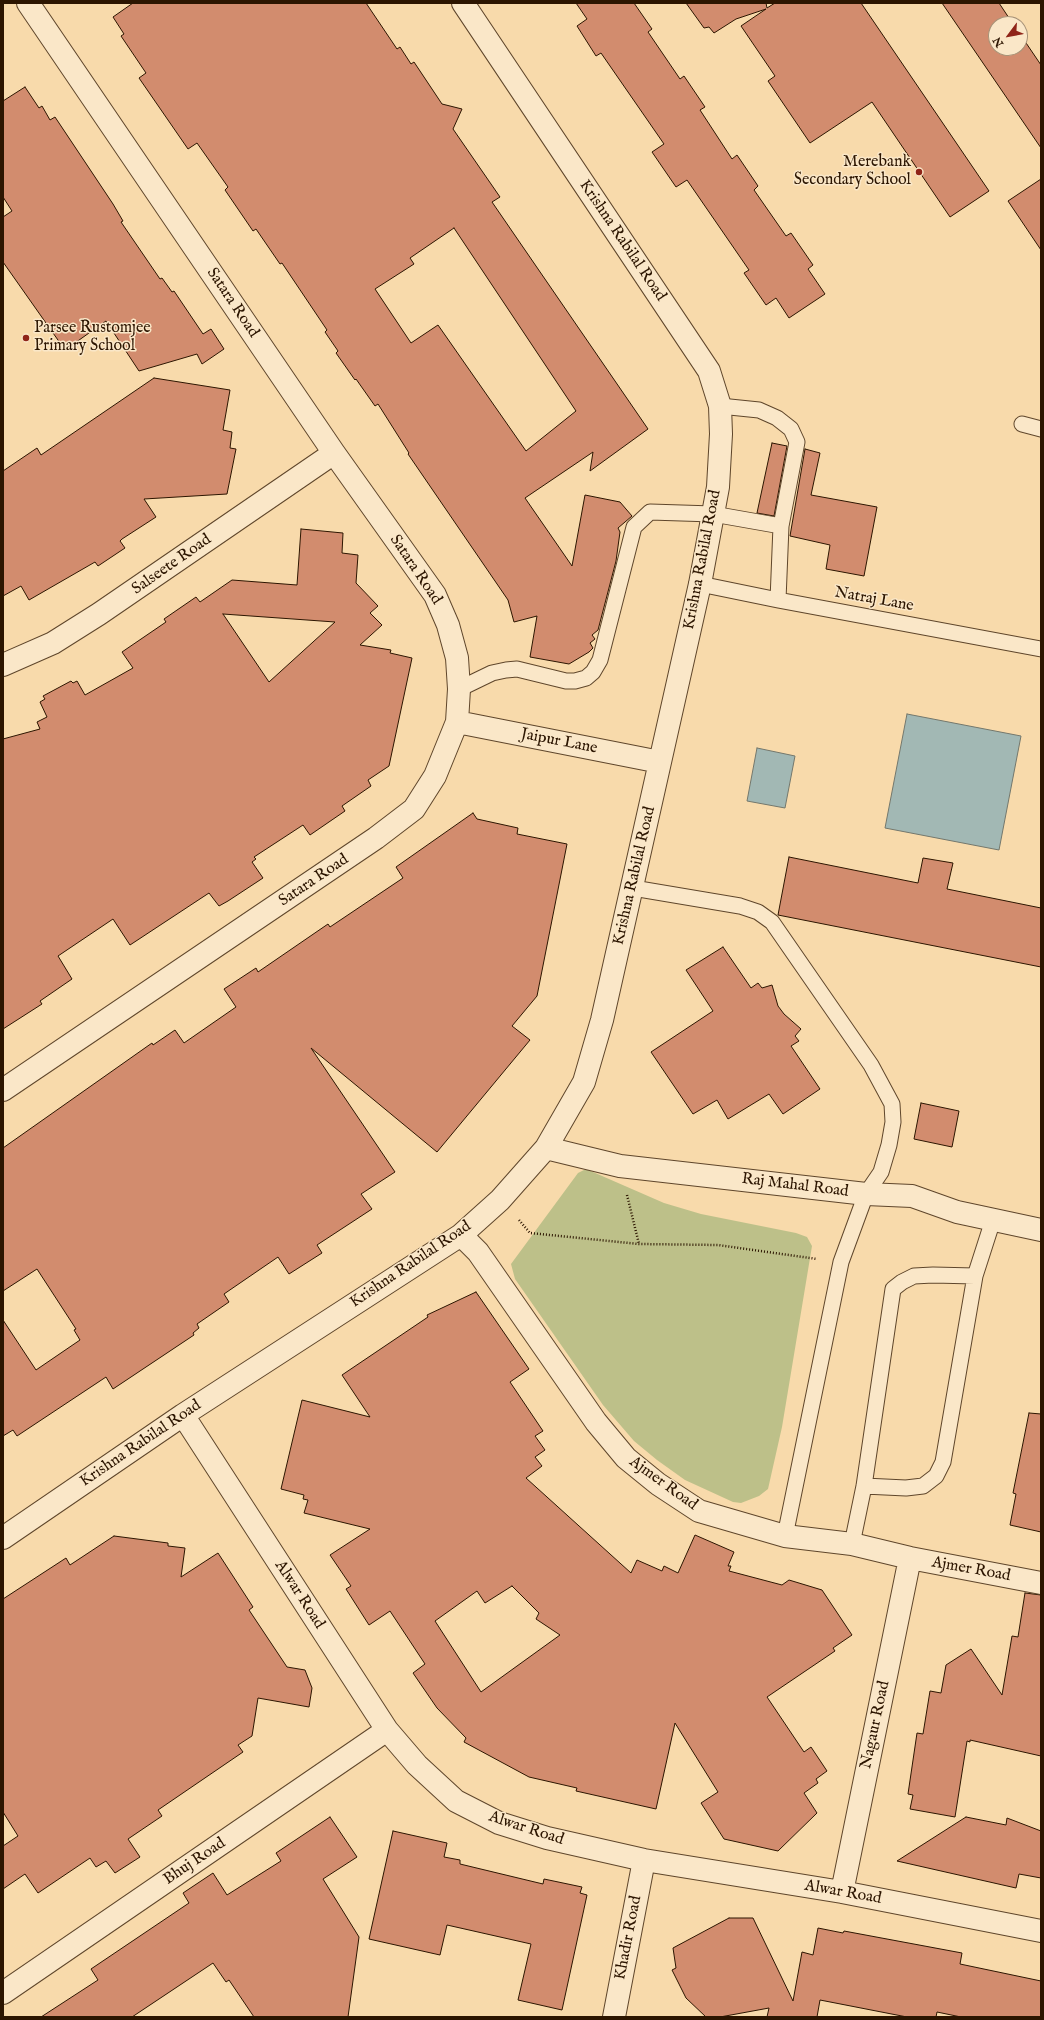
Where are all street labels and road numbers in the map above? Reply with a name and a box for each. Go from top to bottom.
street label: Krishna Rabilal Road [574,177,670,305]
street label: Satara Road [202,264,262,342]
street label: Krishna Rabilal Road [680,489,726,631]
street label: Salseete Road [129,531,215,599]
street label: Satara Road [385,531,445,609]
street label: Natraj Lane [833,584,915,616]
street label: Jaipur Lane [519,725,599,759]
street label: Krishna Rabilal Road [610,805,660,947]
street label: Satara Road [275,851,353,911]
street label: Raj Mahal Road [740,1170,850,1202]
street label: Krishna Rabilal Road [347,1217,475,1313]
street label: Krishna Rabilal Road [77,1396,205,1492]
street label: Ajmer Road [625,1453,701,1515]
street label: Ajmer Road [930,1554,1012,1586]
street label: Alwar Road [270,1557,328,1633]
street label: Nagaur Road [857,1679,895,1771]
street label: Alwar Road [486,1808,566,1850]
street label: Bhuj Road [160,1834,230,1890]
street label: Alwar Road [803,1877,883,1909]
street label: Khadir Road [611,1894,647,1982]

